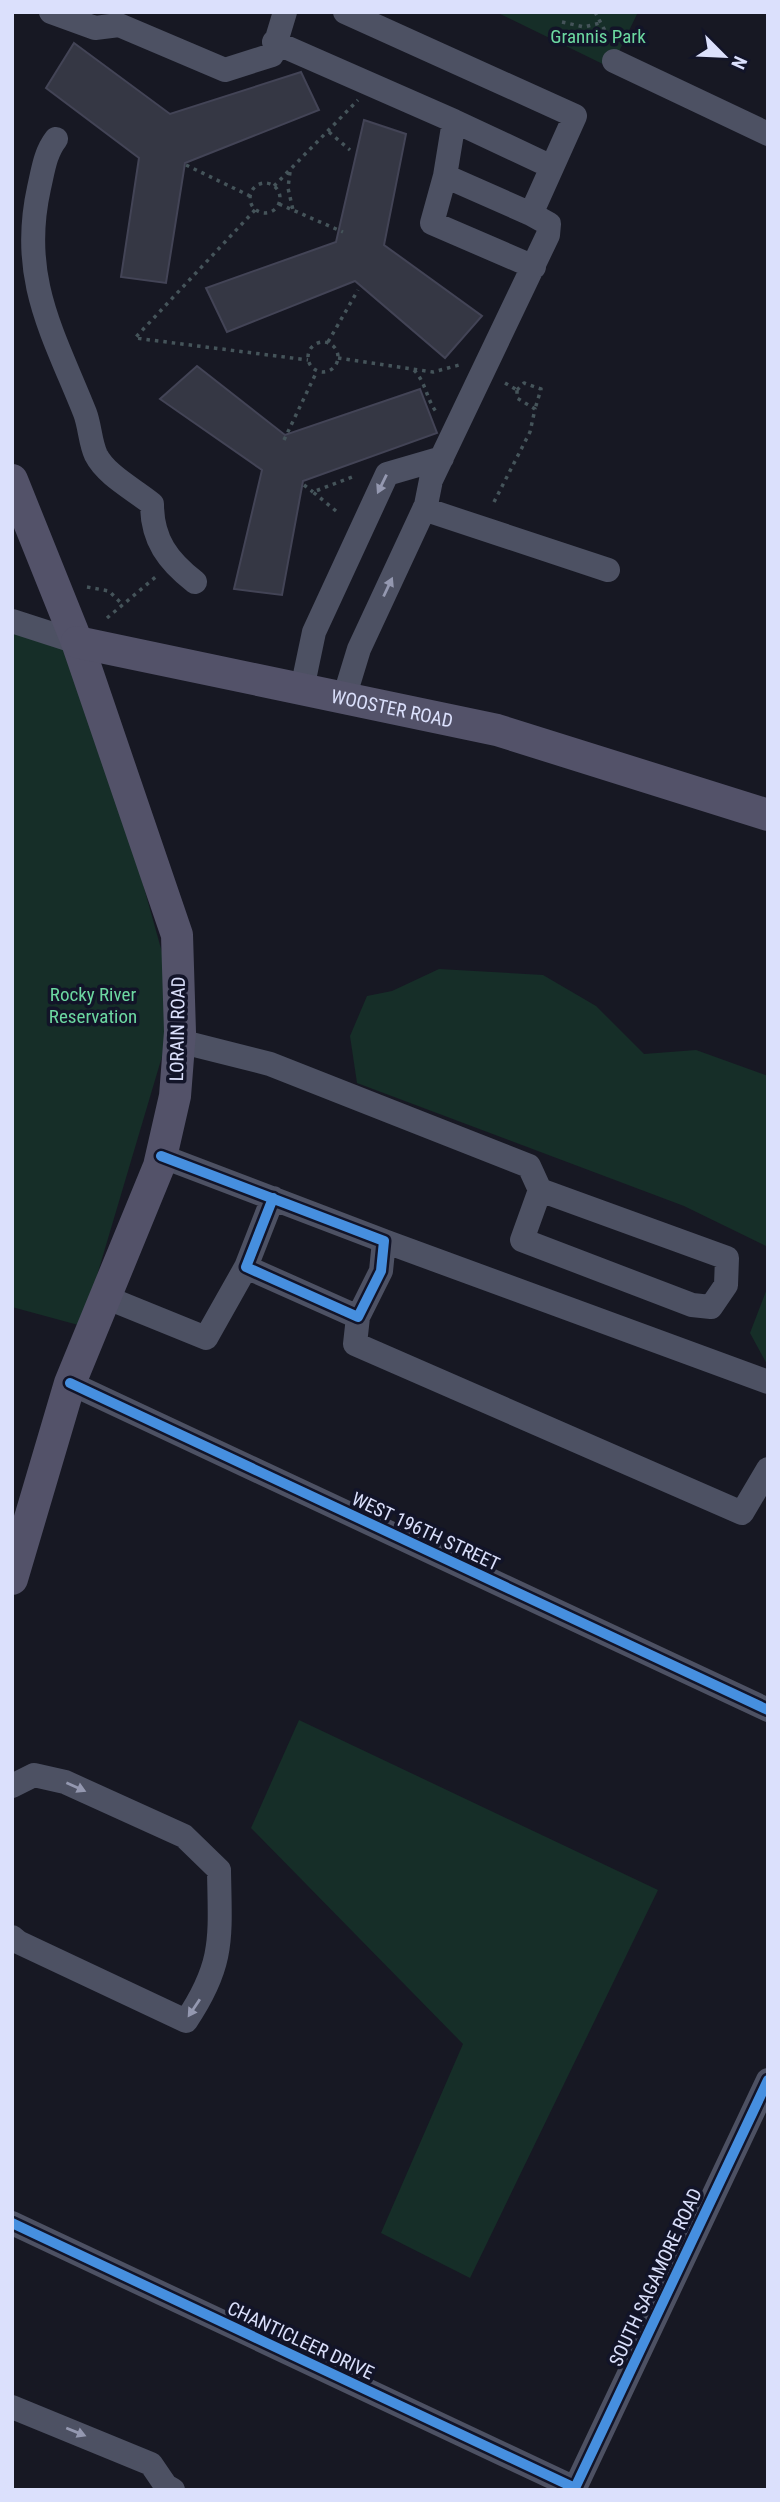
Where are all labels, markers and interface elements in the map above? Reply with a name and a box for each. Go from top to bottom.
north arrow [689,21,759,91]
park label: Grannis Park [550,25,646,48]
text: N [726,53,752,73]
one-way arrow [377,475,389,495]
one-way arrow [382,577,394,597]
street label: WOOSTER ROAD [329,685,455,733]
street label: LORAIN ROAD [165,976,190,1082]
park label: Rocky River Reservation [49,983,137,1028]
street label: WEST 196TH STREET [348,1487,504,1576]
one-way arrow [66,1781,86,1793]
one-way arrow [188,1998,201,2018]
street label: SOUTH SAGAMORE ROAD [604,2185,707,2370]
street label: CHANTICLEER DRIVE [224,2296,378,2384]
one-way arrow [65,2427,86,2438]

